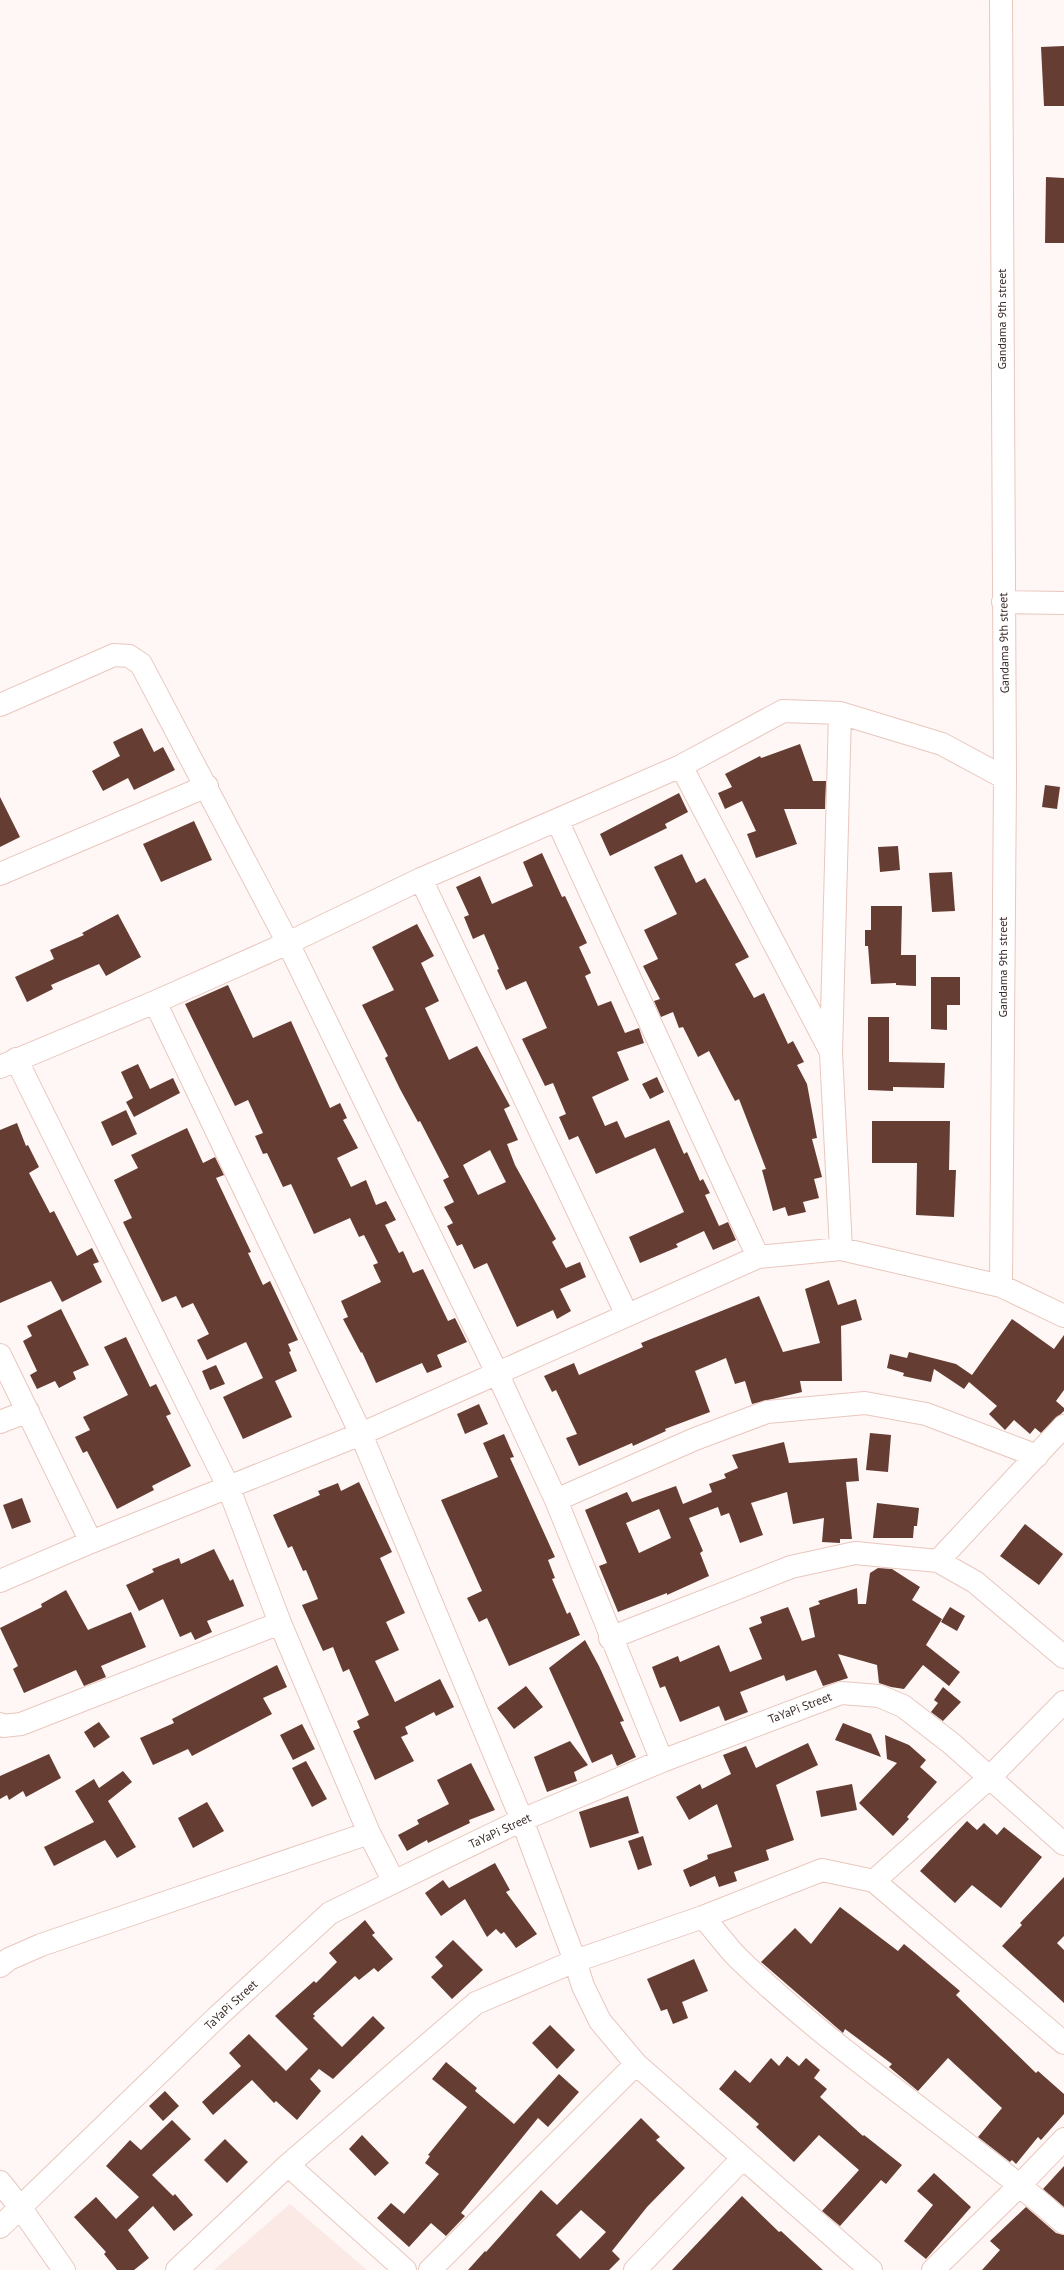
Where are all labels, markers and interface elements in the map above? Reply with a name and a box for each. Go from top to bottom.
street label: Gandama 9th street [994,269,1009,369]
street label: Gandama 9th street [995,592,1012,694]
street label: Gandama 9th street [995,917,1010,1017]
street label: TaYaPi Street [766,1689,834,1727]
street label: TaYaPi Street [466,1810,533,1851]
street label: TaYaPi Street [201,1976,260,2033]

